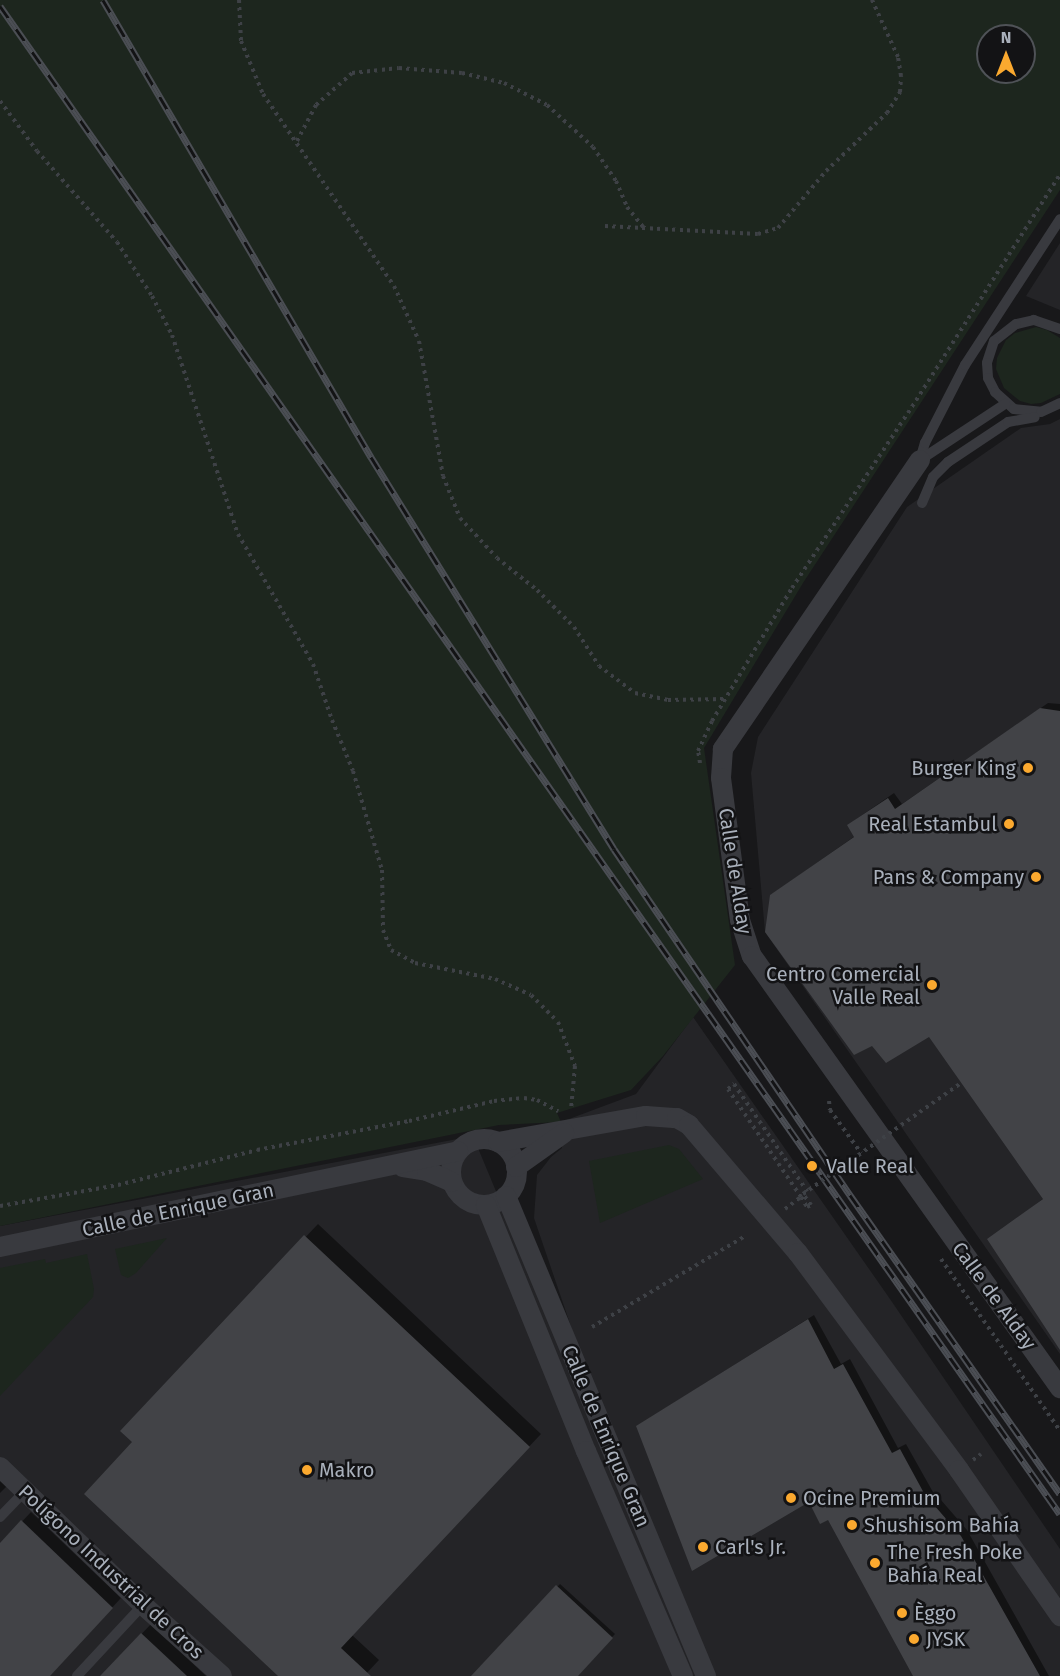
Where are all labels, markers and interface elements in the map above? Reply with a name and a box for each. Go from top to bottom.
north arrow [976,24,1036,84]
text: N [1001,28,1011,47]
place label: Burger King [911,756,1016,780]
marker: Burger King [1021,761,1035,775]
street label: Calle de Alday [713,806,757,936]
place label: Real Estambul [868,812,997,836]
marker: Real Estambul [1002,817,1016,831]
place label: Pans & Company [873,865,1024,889]
marker: Pans & Company [1029,870,1043,884]
place label: Centro Comercial Valle Real [766,962,920,1009]
marker: Centro Comercial Valle Real [925,978,939,992]
place label: Valle Real [826,1154,914,1178]
marker: Valle Real [803,1157,821,1175]
street label: Calle de Enrique Gran [80,1178,276,1242]
street label: Calle de Alday [947,1237,1041,1355]
street label: Calle de Enrique Gran [557,1341,655,1531]
place label: Makro [319,1458,374,1482]
marker: Makro [300,1463,314,1477]
street label: Polígono Industrial de Cros [13,1480,209,1664]
place label: Ocine Premium [803,1486,941,1510]
marker: Ocine Premium [784,1491,798,1505]
place label: Shushisom Bahía [864,1513,1020,1537]
marker: Shushisom Bahía [845,1518,859,1532]
place label: Carl's Jr. [715,1535,786,1559]
marker: Carl's Jr. [696,1540,710,1554]
place label: The Fresh Poke Bahía Real [887,1540,1022,1587]
marker: The Fresh Poke Bahía Real [868,1556,882,1570]
place label: Èggo [914,1601,956,1625]
marker: Èggo [895,1606,909,1620]
place label: JYSK [926,1627,965,1651]
marker: JYSK [907,1632,921,1646]

